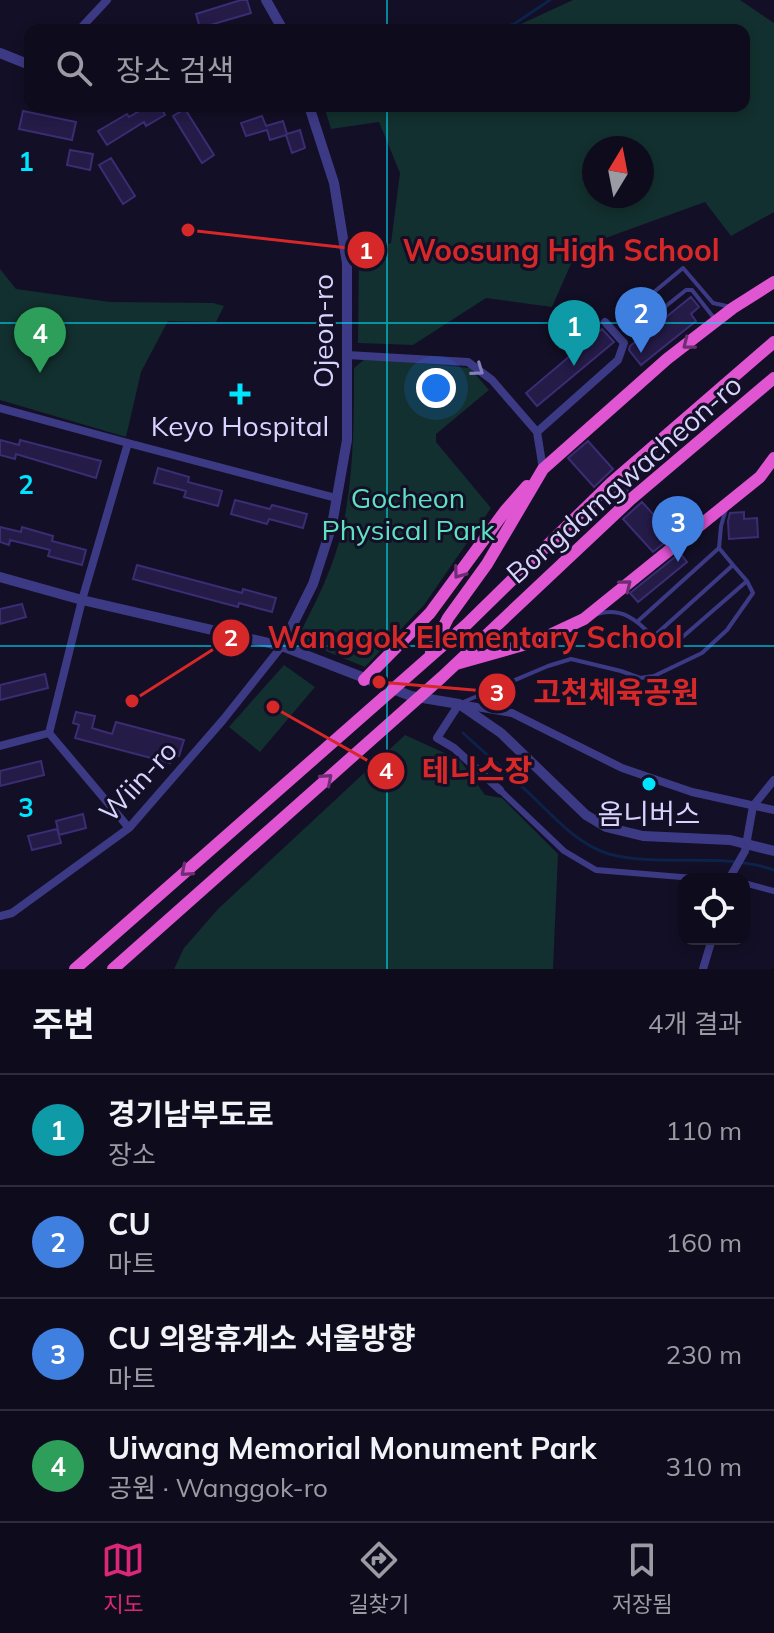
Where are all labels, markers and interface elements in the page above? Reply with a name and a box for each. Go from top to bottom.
search box [24,24,750,112]
icon: search [52,46,96,90]
text: 장소 검색 [116,51,234,89]
north arrow [582,136,654,208]
text: 1 [18,145,34,178]
callout: Woosung High School [346,223,736,277]
text: Woosung High School [402,231,720,269]
text: 1 [359,235,373,265]
street label: Ojeon-ro [305,274,340,388]
pin: 2 [615,287,667,353]
pin: 1 [548,300,600,366]
pin: 4 [14,307,66,373]
one-way arrow [682,334,697,348]
one-way arrow [469,360,483,375]
street label: Bongdamgwacheon-ro [499,367,748,590]
your location [416,368,456,408]
marker: Keyo Hospital [229,383,251,405]
place label: Keyo Hospital [151,408,329,443]
text: 2 [18,468,34,501]
park label: Gocheon Physical Park [321,480,495,547]
pin: 3 [652,496,704,562]
one-way arrow [454,565,468,579]
one-way arrow [617,580,632,594]
callout: Wanggok Elementary School [211,611,698,665]
text: Wanggok Elementary School [267,618,683,656]
text: 2 [224,622,238,652]
callout: 고천체육공원 [477,665,715,719]
text: 고천체육공원 [533,673,699,711]
text: 3 [490,677,504,707]
street label: Wiin-ro [91,733,184,829]
callout: 테니스장 [366,744,549,798]
text: 테니스장 [422,751,533,789]
text: 4 [379,755,393,785]
one-way arrow [318,774,333,789]
marker: 옴니버스 [640,775,658,793]
text: 3 [18,791,34,824]
place label: 옴니버스 [597,796,701,831]
one-way arrow [181,861,196,876]
map controls [678,873,750,945]
button: locate [678,873,750,945]
text: 주변 [32,1002,95,1045]
text: 4개 결과 [648,1007,742,1040]
text: 경기남부도로 [108,1095,274,1133]
text: 1 [50,1114,66,1147]
text: 110 m [666,1114,742,1147]
text: 장소 [108,1138,156,1171]
text: CU [108,1205,151,1243]
text: 2 [50,1226,66,1259]
text: 160 m [666,1226,742,1259]
text: 마트 [108,1247,156,1280]
text: CU 의왕휴게소 서울방향 [108,1319,416,1357]
text: 3 [50,1338,66,1371]
text: 230 m [666,1338,742,1371]
text: 마트 [108,1362,156,1395]
text: Uiwang Memorial Monument Park [108,1429,597,1467]
text: 4 [50,1450,66,1483]
text: 310 m [666,1450,742,1483]
text: 공원 · Wanggok-ro [108,1471,328,1504]
tab: 지도 [101,1538,145,1618]
tab: 길찾기 [348,1538,409,1618]
tab: 저장됨 [612,1538,673,1618]

